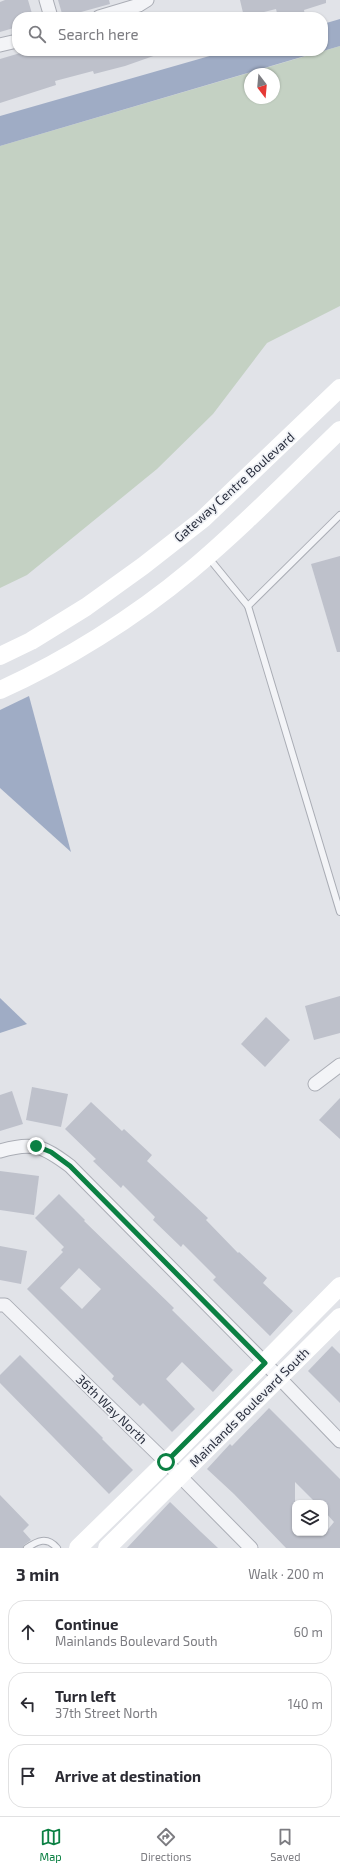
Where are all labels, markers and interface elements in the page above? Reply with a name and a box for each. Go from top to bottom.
search box [12,12,328,56]
icon: search [26,23,48,45]
text: Search here [58,25,139,43]
north arrow [244,68,280,104]
street label: Gateway Centre Boulevard [170,429,298,545]
route end [27,1137,45,1155]
street label: Mainlands Boulevard South [186,1344,312,1470]
street label: 36th Way North [73,1371,151,1447]
route start [157,1453,175,1471]
map controls [292,1500,328,1536]
button: layers [292,1500,328,1536]
text: 3 min [16,1564,59,1584]
text: Walk · 200 m [248,1566,324,1582]
text: Continue [55,1615,118,1633]
icon: ahead [17,1621,39,1643]
text: 60 m [293,1624,323,1640]
text: Mainlands Boulevard South [55,1633,217,1649]
text: Turn left [55,1687,116,1705]
icon: left [17,1693,39,1715]
text: 140 m [288,1696,323,1712]
text: 37th Street North [55,1705,158,1721]
icon: arrive [17,1765,39,1787]
text: Arrive at destination [55,1767,201,1785]
tab: Map [40,1826,62,1863]
tab: Directions [141,1826,191,1863]
tab: Saved [270,1826,301,1863]

